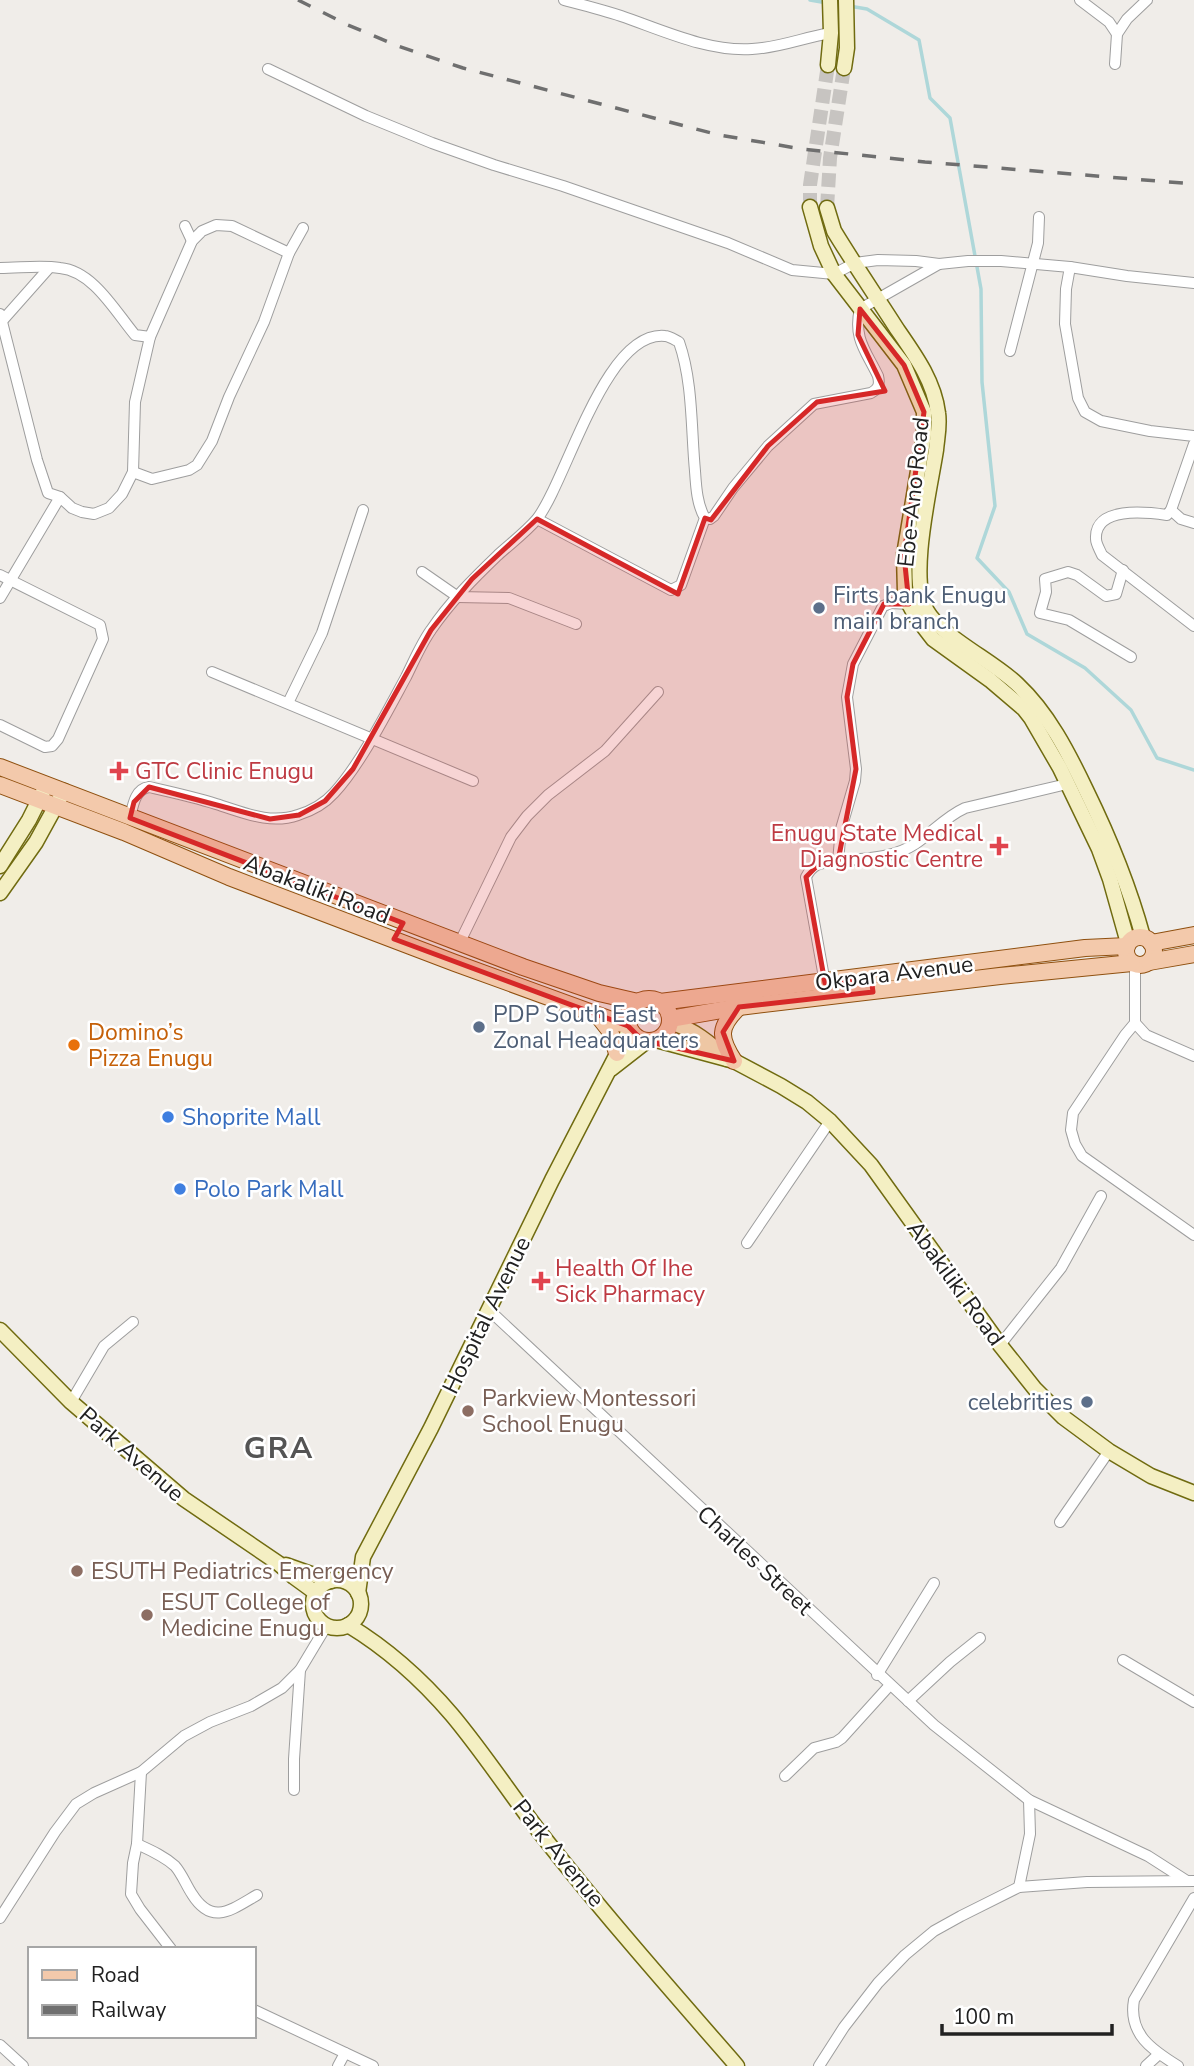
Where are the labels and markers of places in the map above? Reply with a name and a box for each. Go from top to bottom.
place label: Firts bank Enugu main branch [833,580,1007,637]
marker: Firts bank Enugu main branch [811,600,827,616]
place label: GTC Clinic Enugu [135,756,314,787]
marker: GTC Clinic Enugu [109,761,129,781]
place label: Enugu State Medical Diagnostic Centre [771,818,983,875]
marker: Enugu State Medical Diagnostic Centre [989,836,1009,856]
place label: PDP South East Zonal Headquarters [493,999,699,1056]
place label: Domino’s Pizza Enugu [88,1017,213,1074]
marker: PDP South East Zonal Headquarters [471,1019,487,1035]
marker: Domino’s Pizza Enugu [66,1037,82,1053]
place label: Shoprite Mall [182,1102,321,1133]
marker: Shoprite Mall [160,1109,176,1125]
place label: Polo Park Mall [194,1174,344,1205]
marker: Polo Park Mall [172,1181,188,1197]
place label: Health Of Ihe Sick Pharmacy [555,1253,705,1310]
marker: Health Of Ihe Sick Pharmacy [533,1273,549,1289]
place label: Parkview Montessori School Enugu [482,1383,696,1440]
place label: celebrities [968,1387,1073,1418]
marker: celebrities [1079,1394,1095,1410]
marker: Parkview Montessori School Enugu [460,1403,476,1419]
place label: ESUTH Pediatrics Emergency [91,1556,394,1587]
marker: ESUTH Pediatrics Emergency [69,1563,85,1579]
place label: ESUT College of Medicine Enugu [161,1587,330,1644]
marker: ESUT College of Medicine Enugu [139,1607,155,1623]

